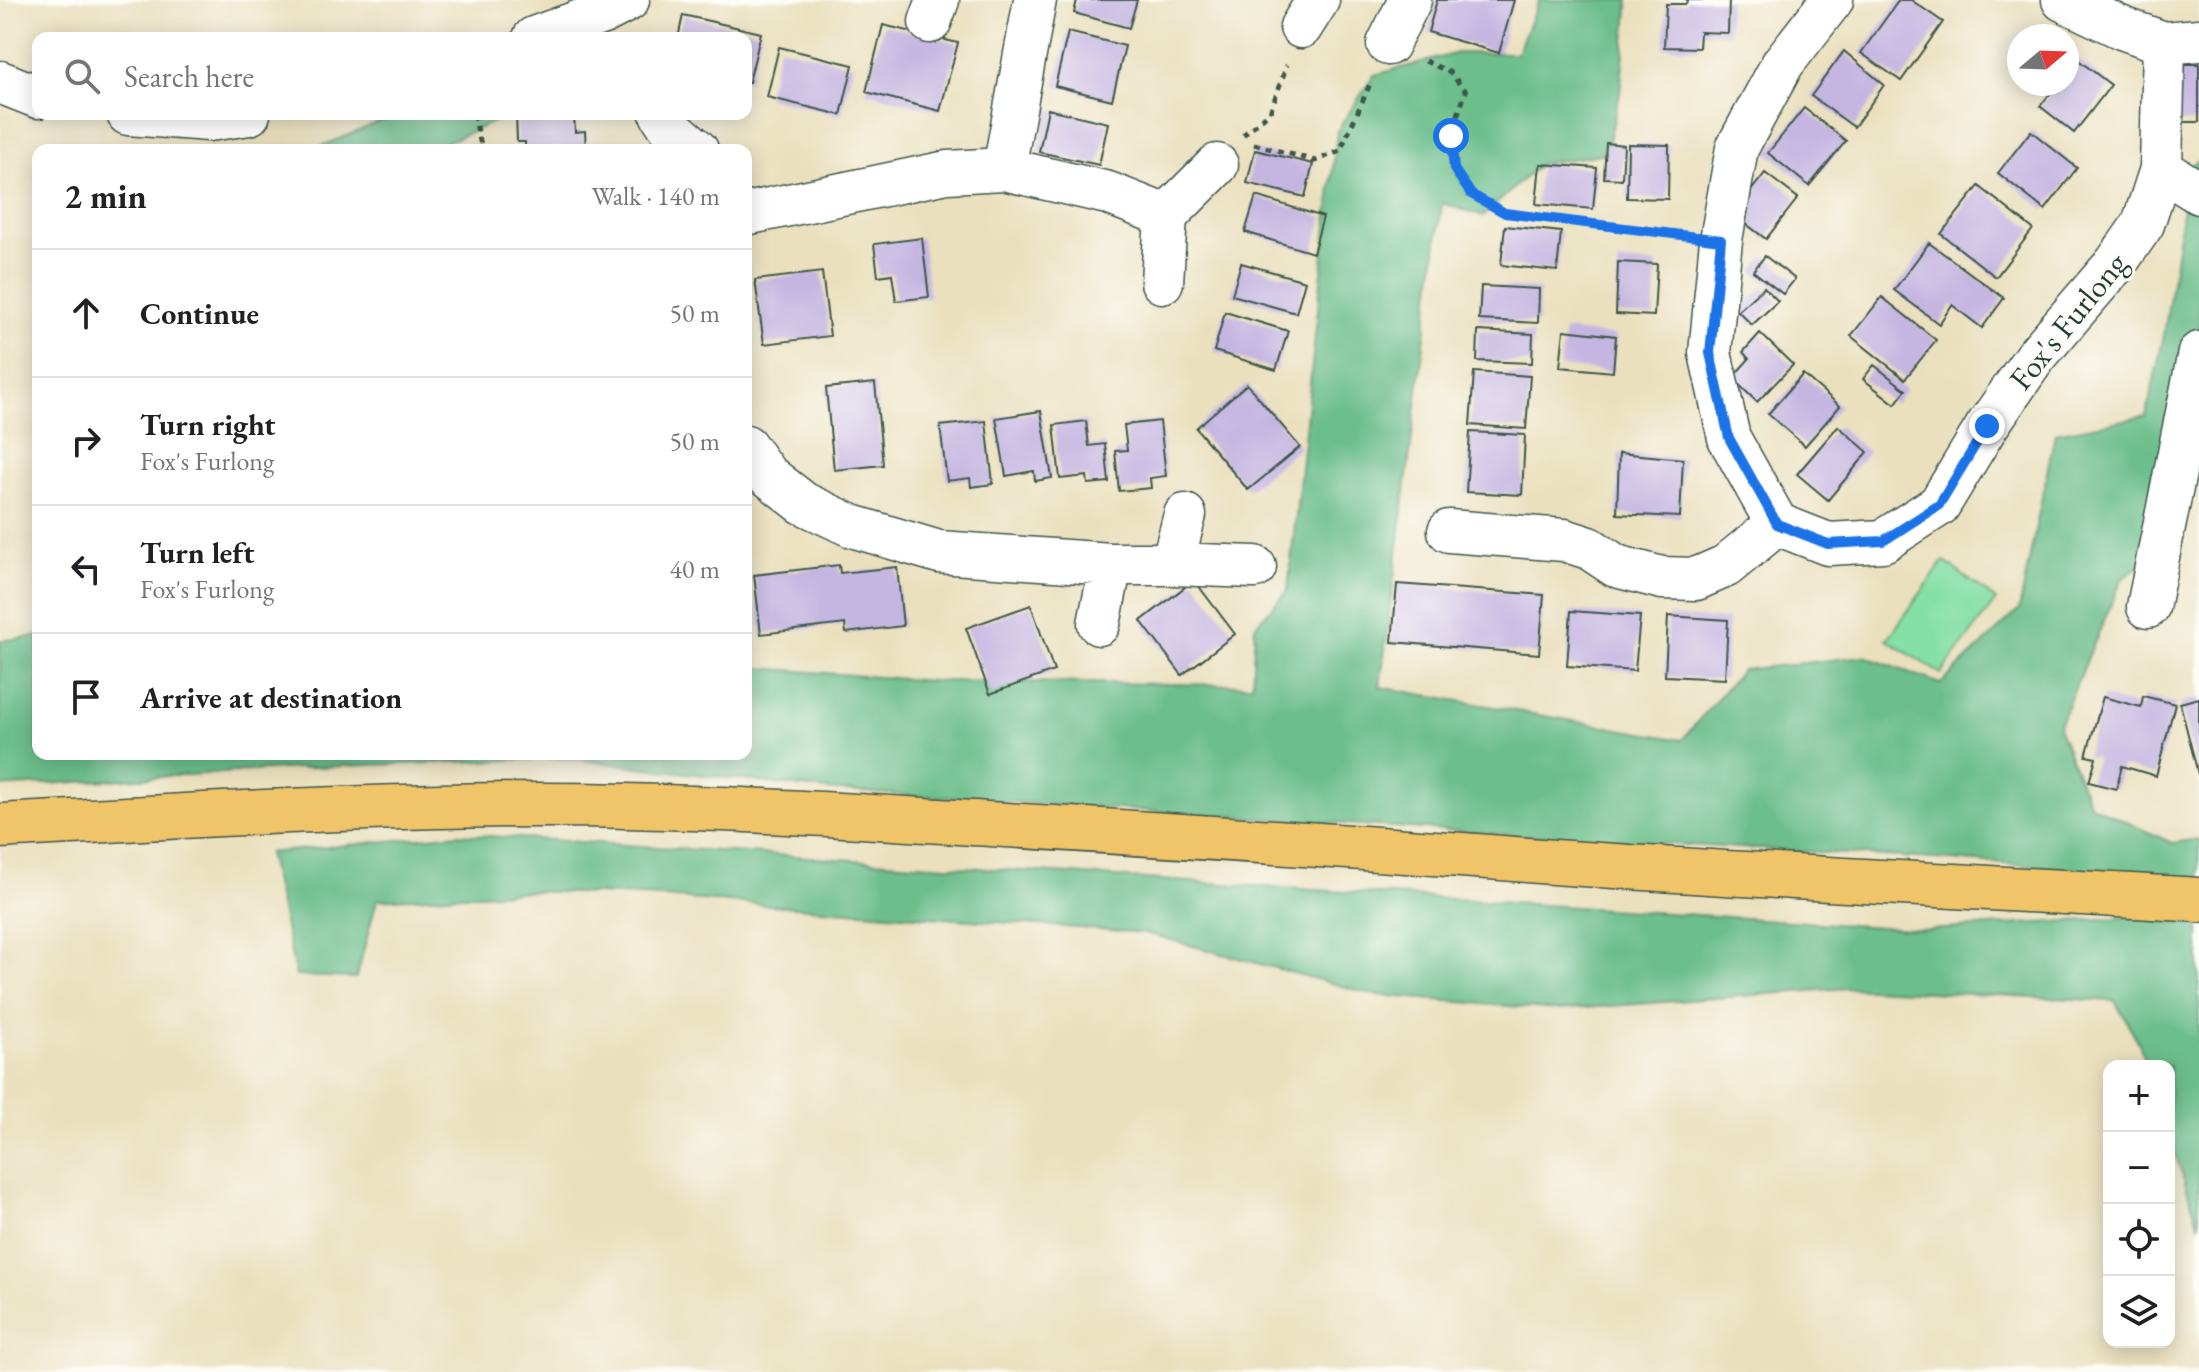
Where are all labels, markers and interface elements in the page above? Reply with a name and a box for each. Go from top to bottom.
north arrow [2007,24,2079,96]
search box [32,32,752,120]
icon: search [60,54,104,98]
text: Search here [124,57,254,96]
route start [1433,118,1469,154]
text: 2 min [64,174,147,218]
text: Walk · 140 m [592,179,720,213]
street label: Fox's Furlong [2000,243,2137,398]
icon: ahead [64,291,108,335]
text: Continue [140,294,259,333]
text: 50 m [670,296,720,330]
text: Turn right [140,405,276,444]
route end [1969,408,2005,444]
icon: right [64,419,108,463]
text: 50 m [670,424,720,458]
text: Fox's Furlong [140,444,274,478]
text: Turn left [140,533,254,572]
icon: left [64,547,108,591]
text: 40 m [670,552,720,586]
text: Fox's Furlong [140,572,274,606]
icon: arrive [64,675,108,719]
text: Arrive at destination [140,678,402,717]
map controls [2103,1060,2175,1348]
button: + [2103,1060,2175,1132]
button: − [2103,1132,2175,1204]
button: locate [2103,1204,2175,1276]
button: layers [2103,1276,2175,1348]

